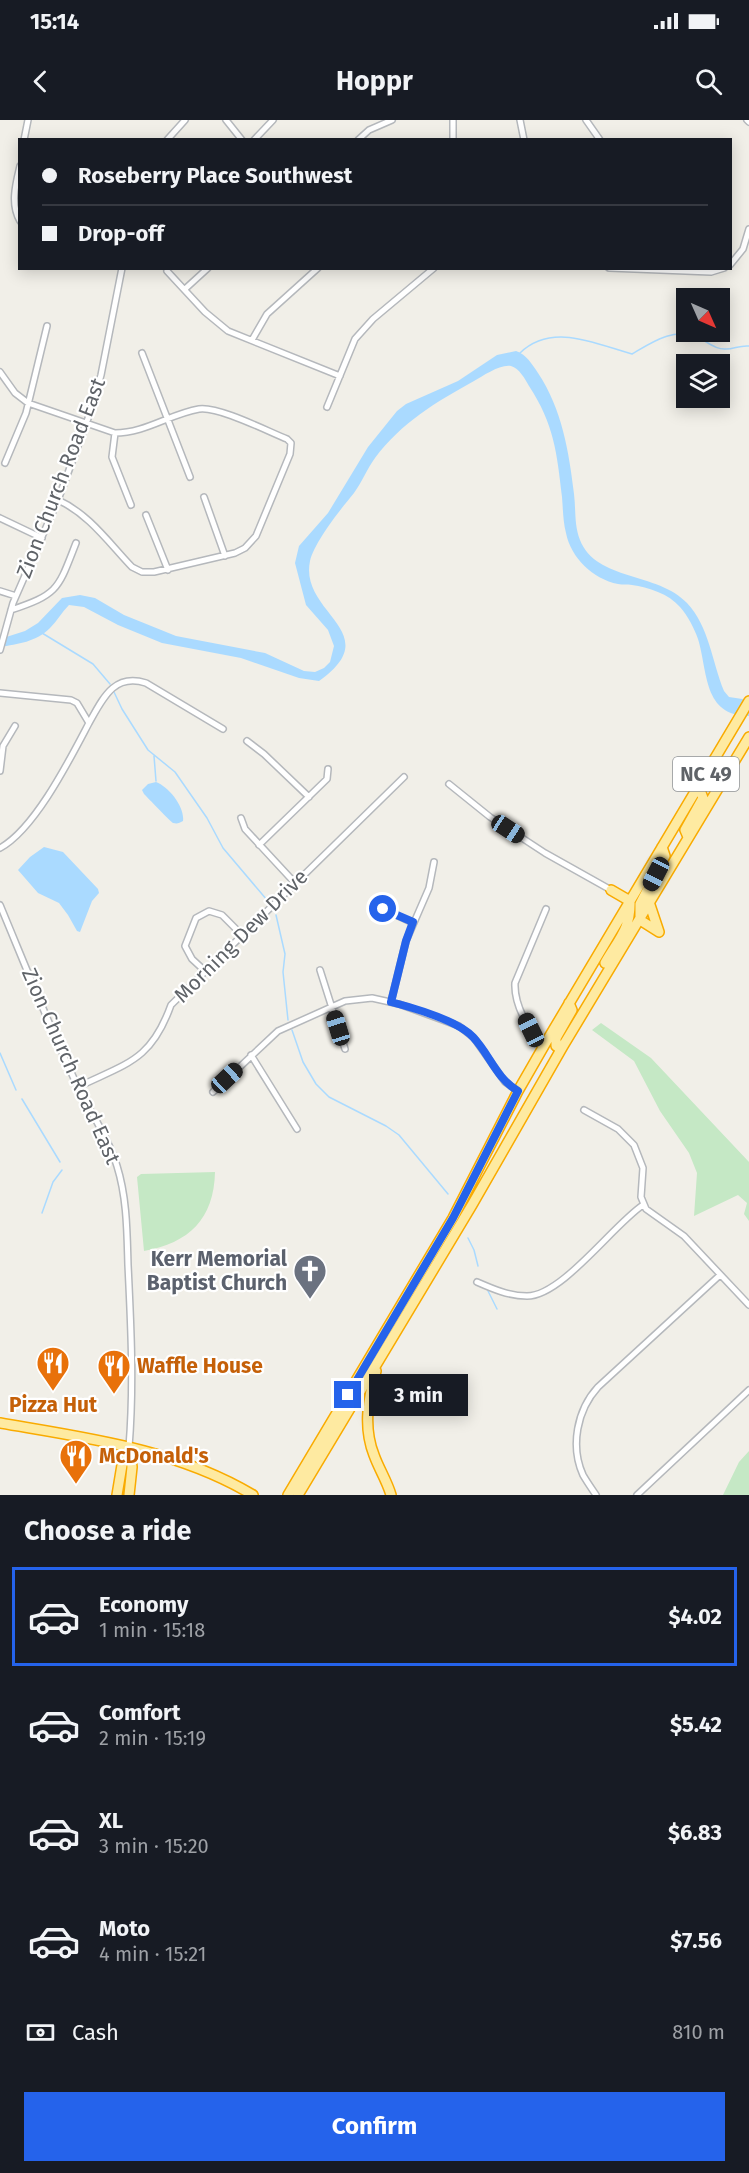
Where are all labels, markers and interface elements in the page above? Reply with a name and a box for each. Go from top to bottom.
text: 15:14 [30,8,79,35]
icon: back [24,65,57,98]
text: Hoppr [336,65,413,97]
icon: search [692,65,725,98]
text: Roseberry Place Southwest [78,162,352,189]
text: Drop-off [78,220,164,247]
north arrow [676,288,730,342]
map controls [676,288,730,408]
button: layers [676,354,730,408]
street label: Zion Church Road East [11,374,111,582]
road number: NC 49 [673,757,739,791]
car [488,812,528,846]
car [640,854,672,894]
street label: Morning Dew Drive [169,864,313,1008]
route start [369,895,396,922]
street label: Zion Church Road East [16,964,126,1169]
car [324,1008,352,1048]
car [515,1010,547,1050]
car [208,1059,246,1097]
place label: Kerr Memorial Baptist Church [147,1246,288,1296]
church icon: Kerr Memorial Baptist Church [292,1253,328,1300]
restaurant icon: Pizza Hut [35,1345,71,1392]
restaurant icon: Waffle House [96,1348,132,1395]
place label: Waffle House [137,1353,263,1379]
callout: 3 min [369,1374,468,1416]
route end [334,1381,361,1408]
text: 3 min [394,1383,443,1407]
place label: Pizza Hut [9,1392,98,1418]
restaurant icon: McDonald's [58,1438,94,1485]
place label: McDonald's [99,1443,209,1469]
text: Choose a ride [24,1515,191,1547]
icon: car [27,1590,81,1644]
text: Economy [99,1591,188,1618]
text: $4.02 [669,1603,722,1630]
text: 1 min · 15:18 [99,1618,205,1642]
icon: car [27,1698,81,1752]
text: Comfort [99,1699,180,1726]
text: $5.42 [670,1711,722,1738]
text: 2 min · 15:19 [99,1726,206,1750]
icon: car [27,1806,81,1860]
text: XL [99,1807,123,1834]
text: $6.83 [668,1819,722,1846]
text: 3 min · 15:20 [99,1834,209,1858]
icon: car [27,1914,81,1968]
text: Moto [99,1915,150,1942]
text: $7.56 [670,1927,722,1954]
text: 4 min · 15:21 [99,1942,206,1966]
icon: cash [24,2016,57,2049]
text: Cash [72,2019,119,2046]
text: 810 m [672,2020,725,2044]
button: Confirm [24,2092,725,2161]

